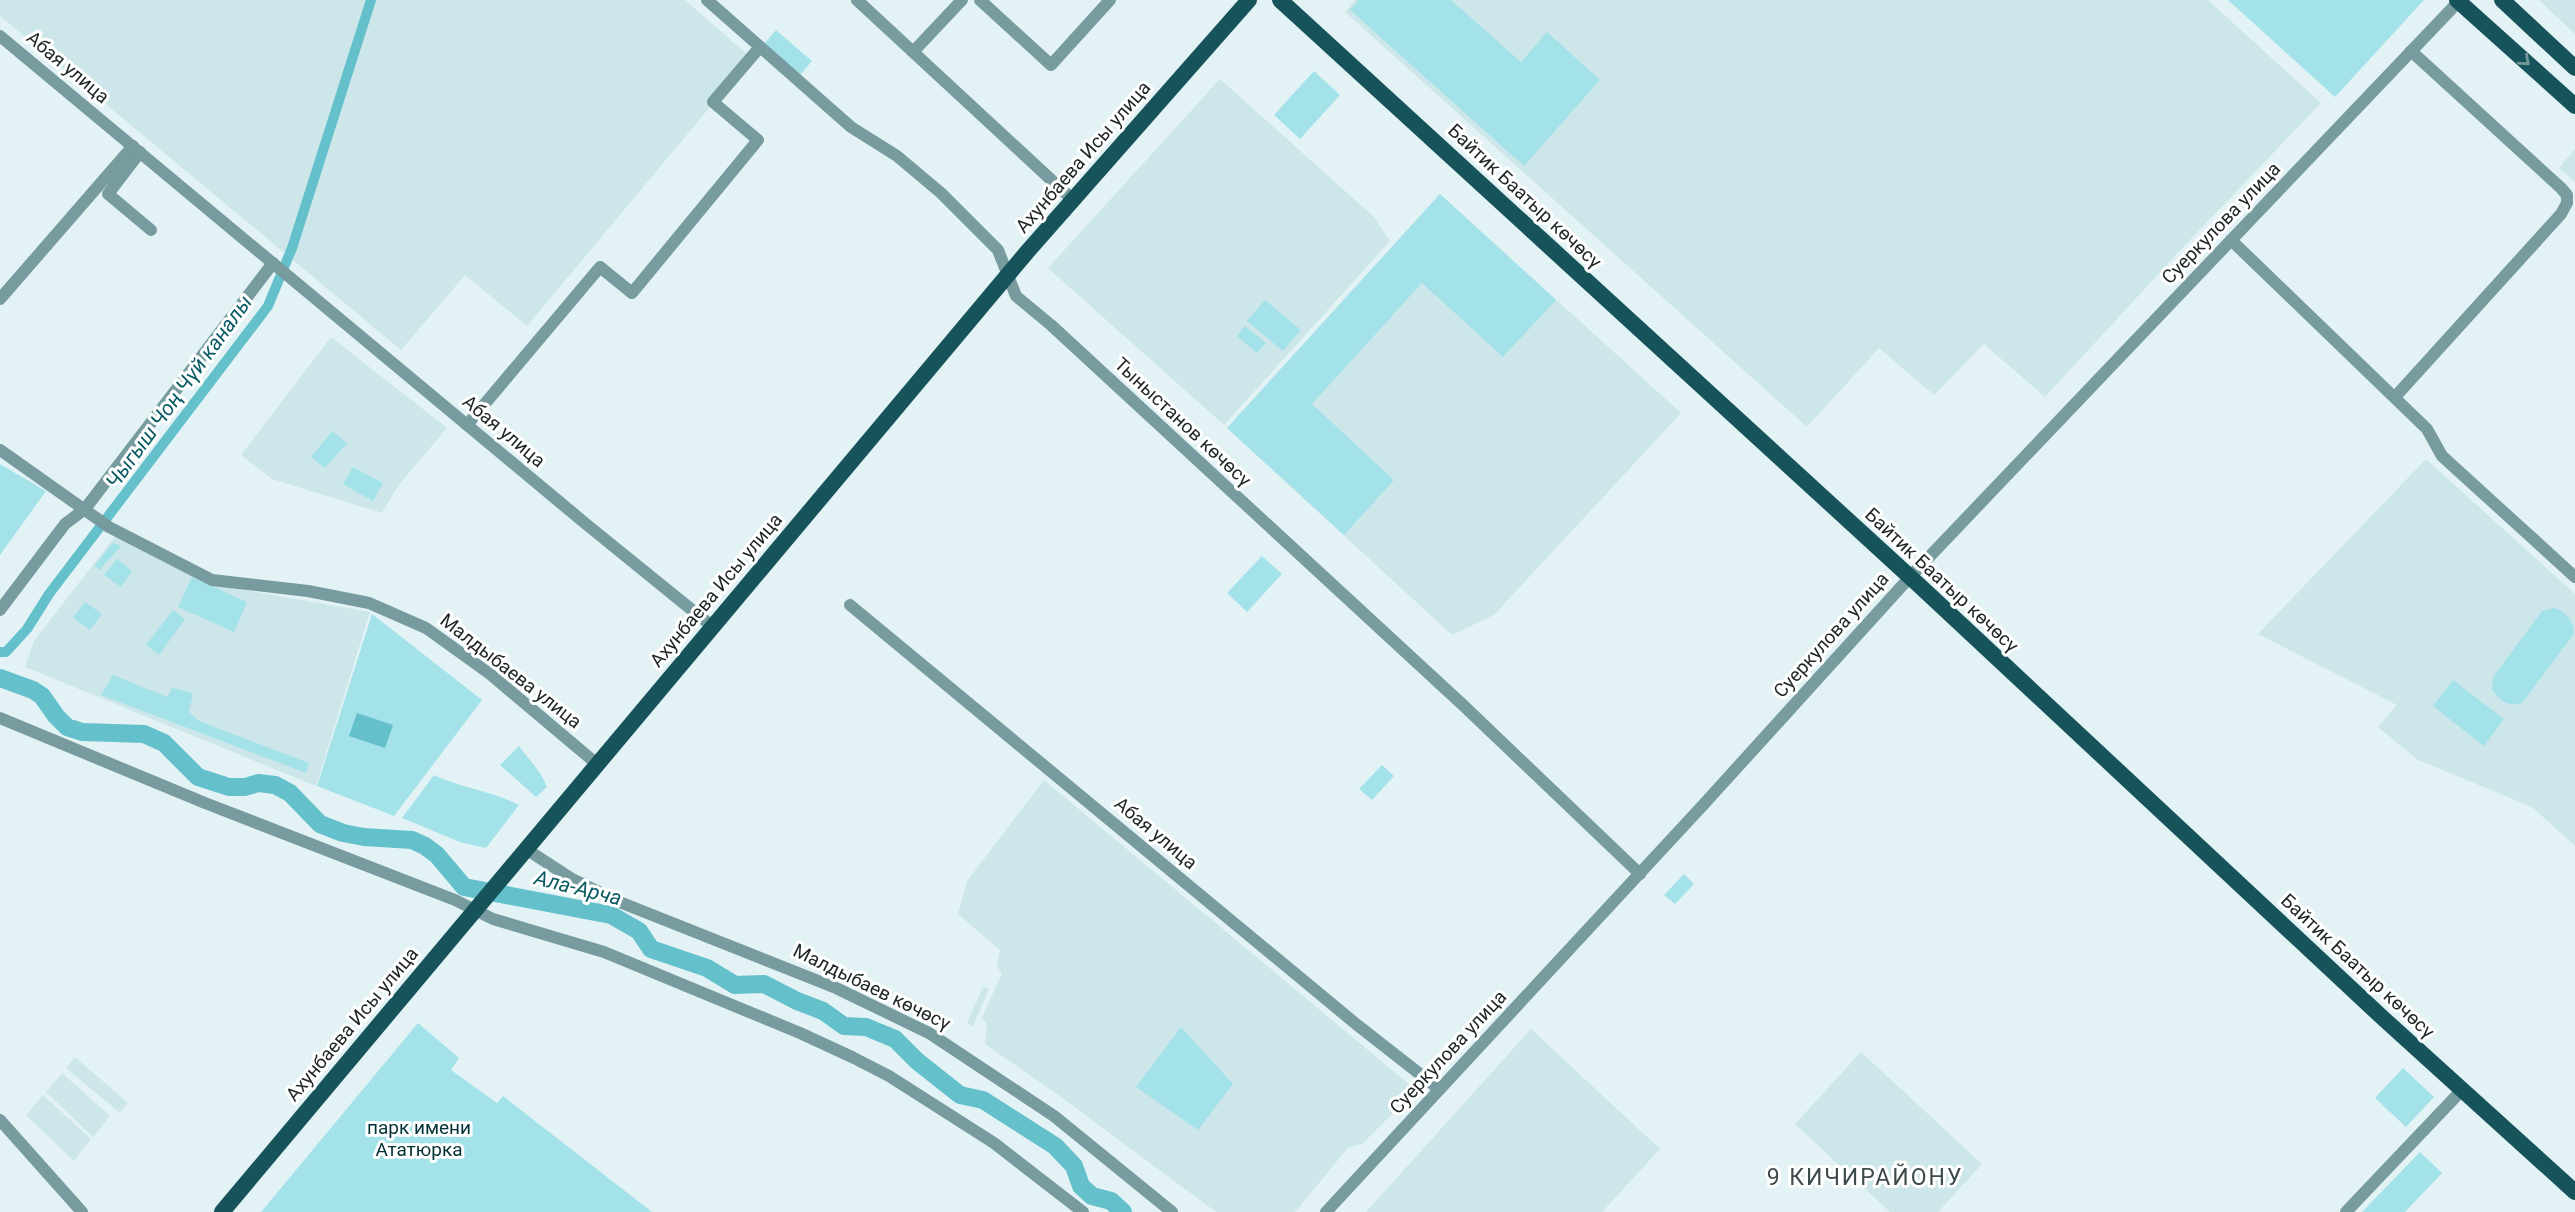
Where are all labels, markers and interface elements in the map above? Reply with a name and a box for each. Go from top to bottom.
street label: Абая улица [22,26,114,108]
one-way arrow [2517,53,2530,65]
street label: Ахунбаева Исы улица [1011,76,1155,238]
street label: Байтик Баатыр көчөсү [1443,119,1607,273]
street label: Суеркулова улица [2157,157,2285,289]
water label: Чыгыш Чоң Чүй каналы [101,291,257,493]
street label: Тыныстанов көчөсү [1110,353,1257,492]
street label: Абая улица [458,390,550,472]
street label: Байтик Баатыр көчөсү [1860,503,2024,657]
street label: Ахунбаева Исы улица [645,508,787,672]
street label: Суеркулова улица [1769,568,1893,702]
street label: Малдыбаева улица [436,609,586,733]
street label: Абая улица [1110,792,1202,874]
water label: Ала-Арча [531,865,624,910]
street label: Байтик Баатыр көчөсү [2276,889,2440,1043]
street label: Малдыбаев көчөсү [790,939,955,1035]
street label: Ахунбаева Исы улица [281,942,423,1106]
street label: Суеркулова улица [1385,985,1511,1119]
park label: парк имени Ататюрка [367,1116,471,1161]
district label: 9 КИЧИРАЙОНУ [1767,1163,1963,1191]

